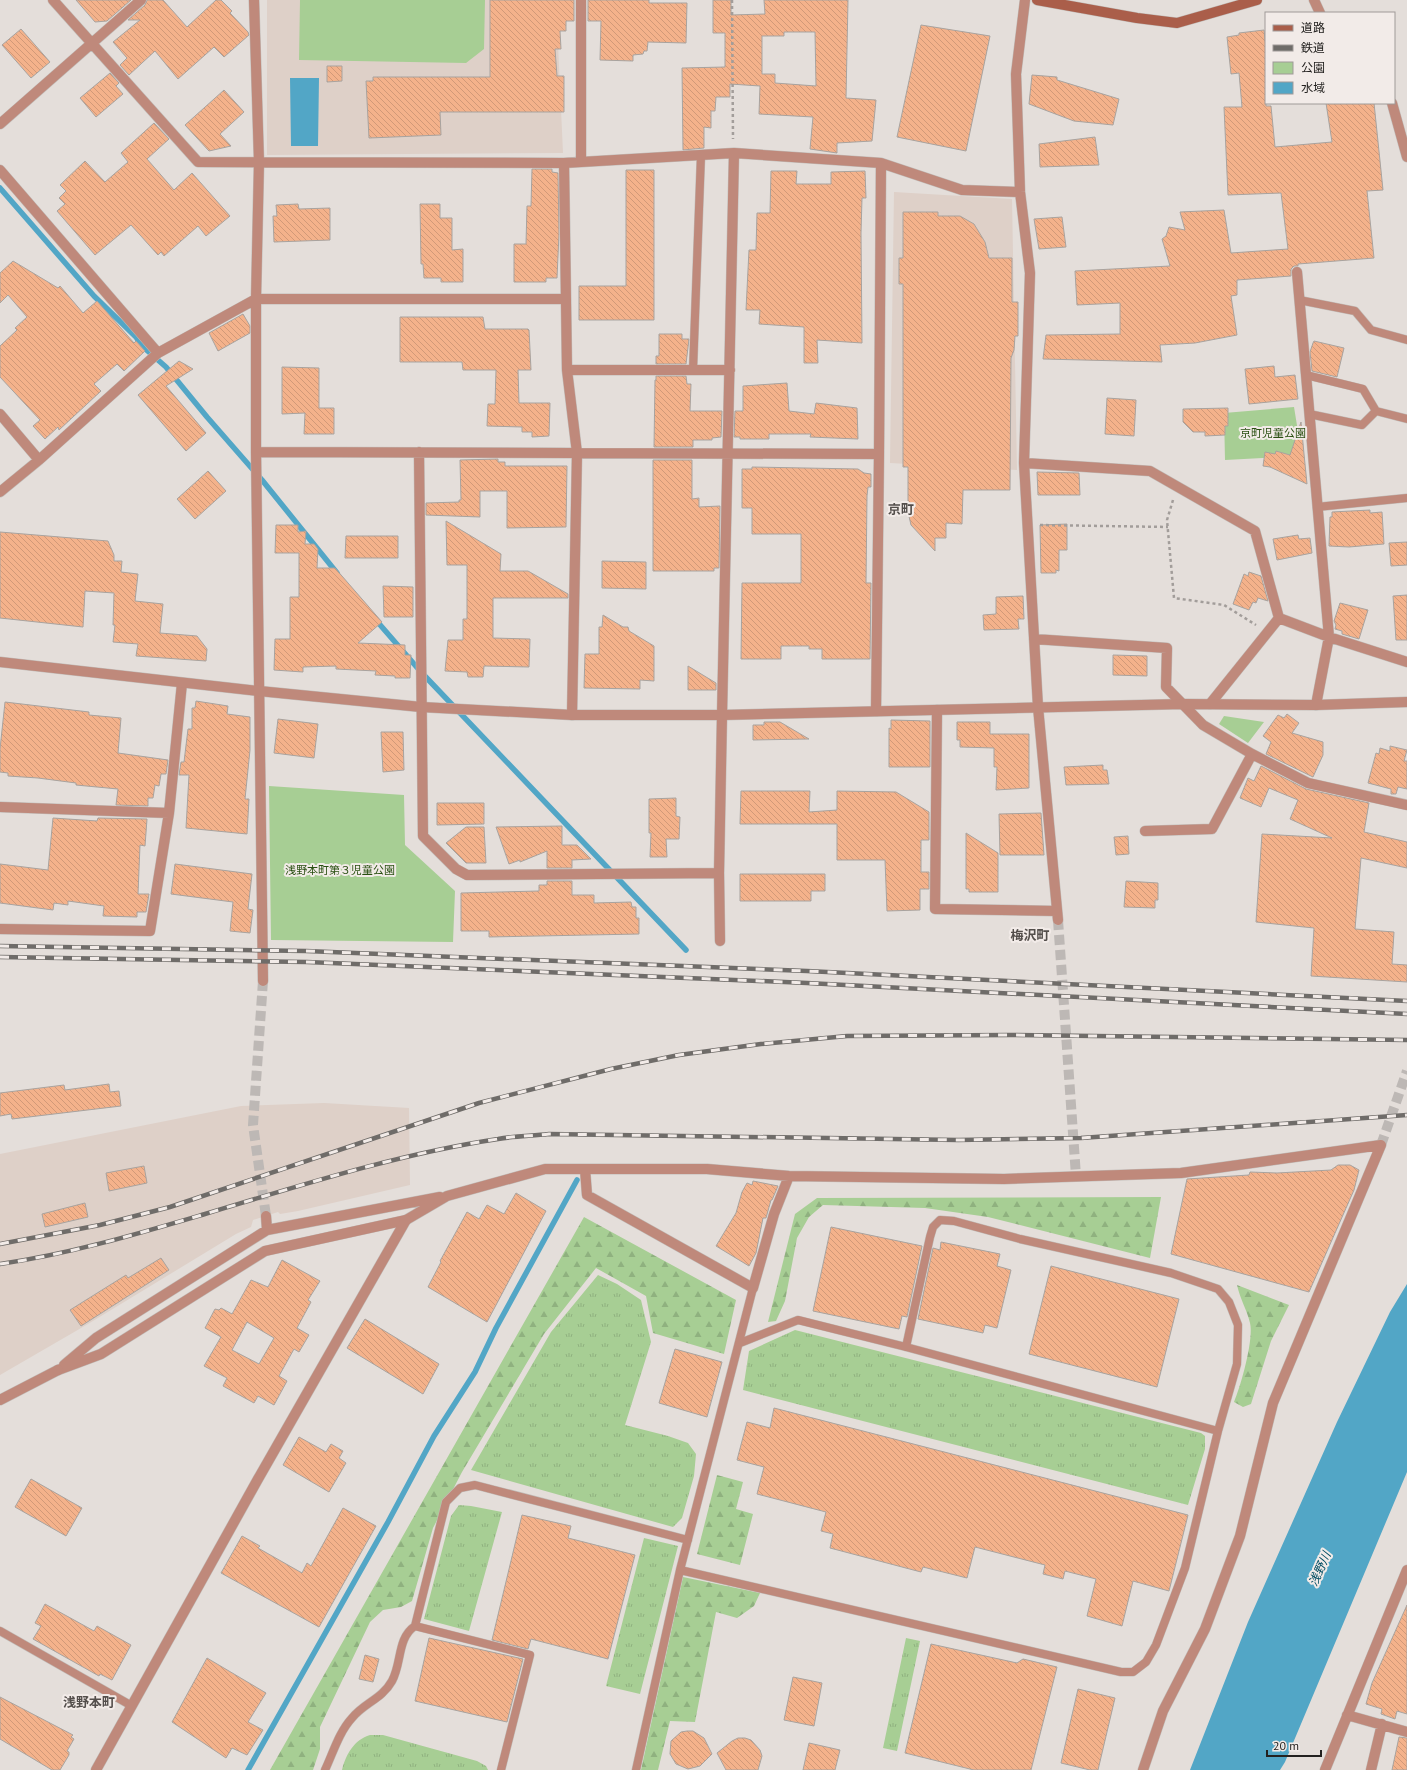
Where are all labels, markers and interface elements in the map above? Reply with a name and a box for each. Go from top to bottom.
legend [1265,12,1395,104]
text: 道路 [1301,20,1325,35]
text: 鉄道 [1301,40,1325,55]
text: 公園 [1301,60,1325,75]
text: 水域 [1301,80,1325,95]
park label: 京町児童公園 [1240,426,1306,440]
district label: 京町 [888,501,914,518]
park label: 浅野本町第３児童公園 [285,863,395,877]
district label: 梅沢町 [1010,927,1050,944]
water label: 浅野川 [1305,1547,1335,1588]
district label: 浅野本町 [63,1694,115,1711]
scale bar [1267,1732,1321,1758]
text: 20 m [1273,1738,1299,1753]

